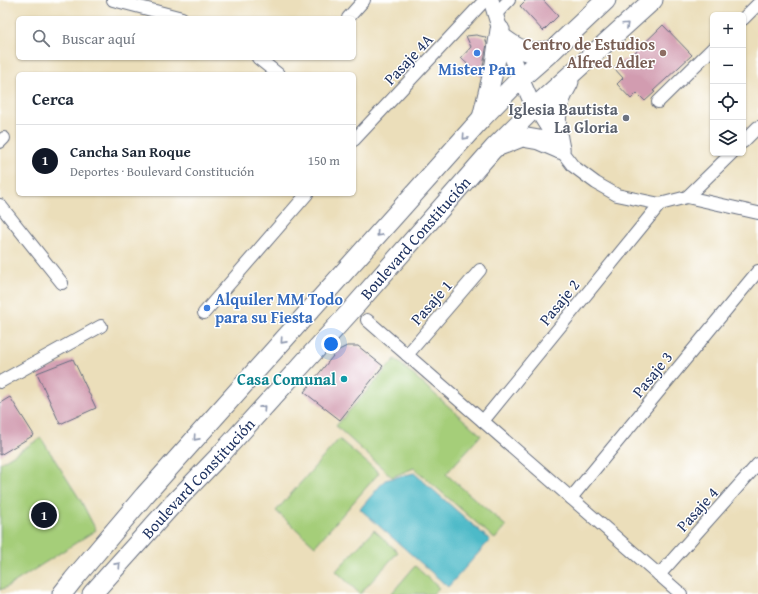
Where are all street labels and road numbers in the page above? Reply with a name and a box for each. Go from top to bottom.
street label: Pasaje 4A [378,28,438,90]
street label: Boulevard Constitución [354,171,476,305]
street label: Pasaje 1 [405,274,457,330]
street label: Pasaje 2 [533,274,585,330]
street label: Pasaje 3 [626,346,678,402]
street label: Boulevard Constitución [136,412,260,544]
street label: Pasaje 4 [670,481,724,537]

